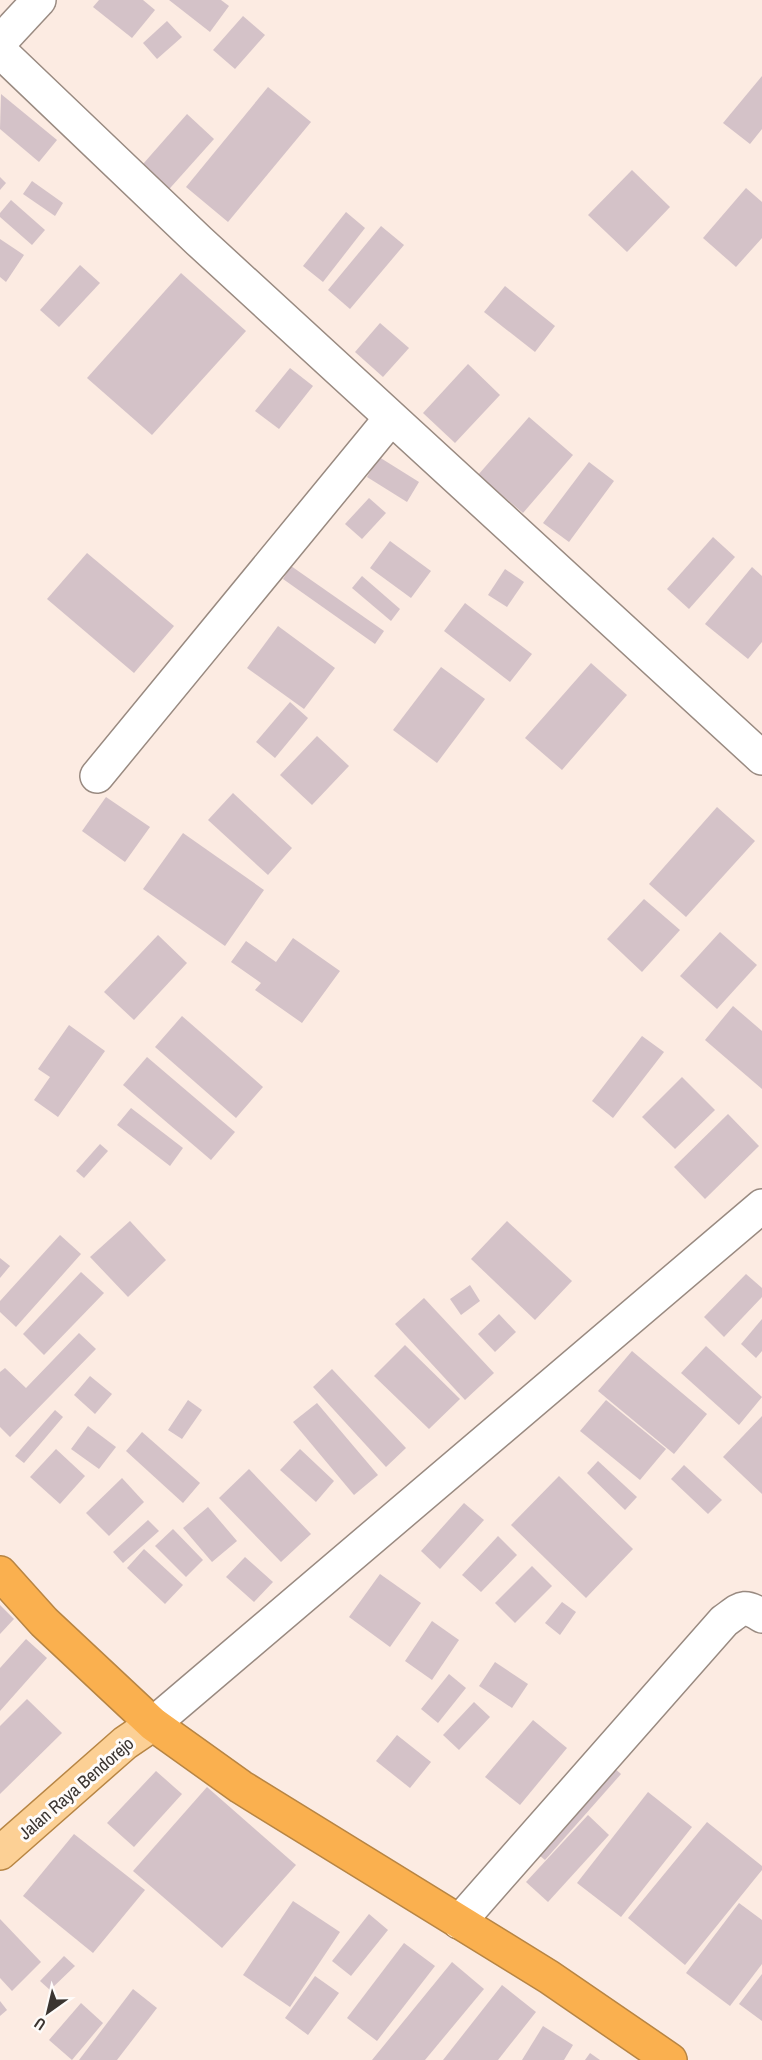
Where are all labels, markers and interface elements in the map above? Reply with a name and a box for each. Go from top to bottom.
street label: Jalan Raya Bendorejo [13,1731,139,1845]
north arrow [18,1982,78,2042]
text: U [30,2013,50,2036]

